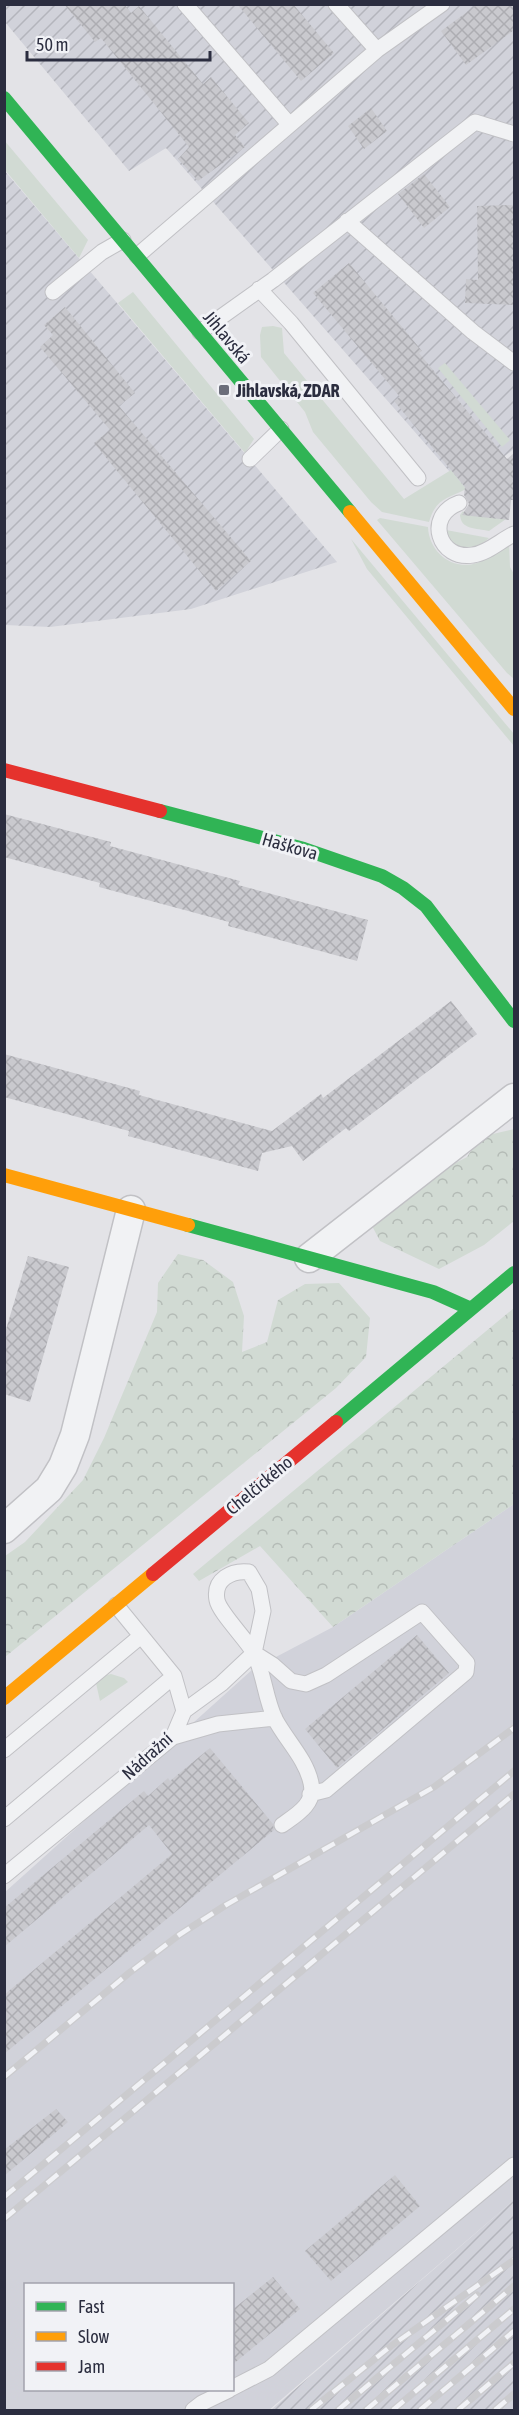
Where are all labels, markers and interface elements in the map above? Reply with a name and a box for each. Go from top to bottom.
scale bar [27,24,210,62]
text: 50 m [36,34,68,55]
street label: Jihlavská [199,307,255,367]
place label: Jihlavská, ZDAR [235,380,340,401]
marker: Jihlavská, ZDAR [217,383,231,397]
street label: Haškova [260,828,320,864]
street label: Chelčického [222,1451,296,1519]
street label: Nádražní [118,1728,176,1784]
legend [24,2283,234,2391]
text: Fast [78,2296,105,2317]
text: Slow [78,2326,109,2347]
text: Jam [78,2356,105,2377]

